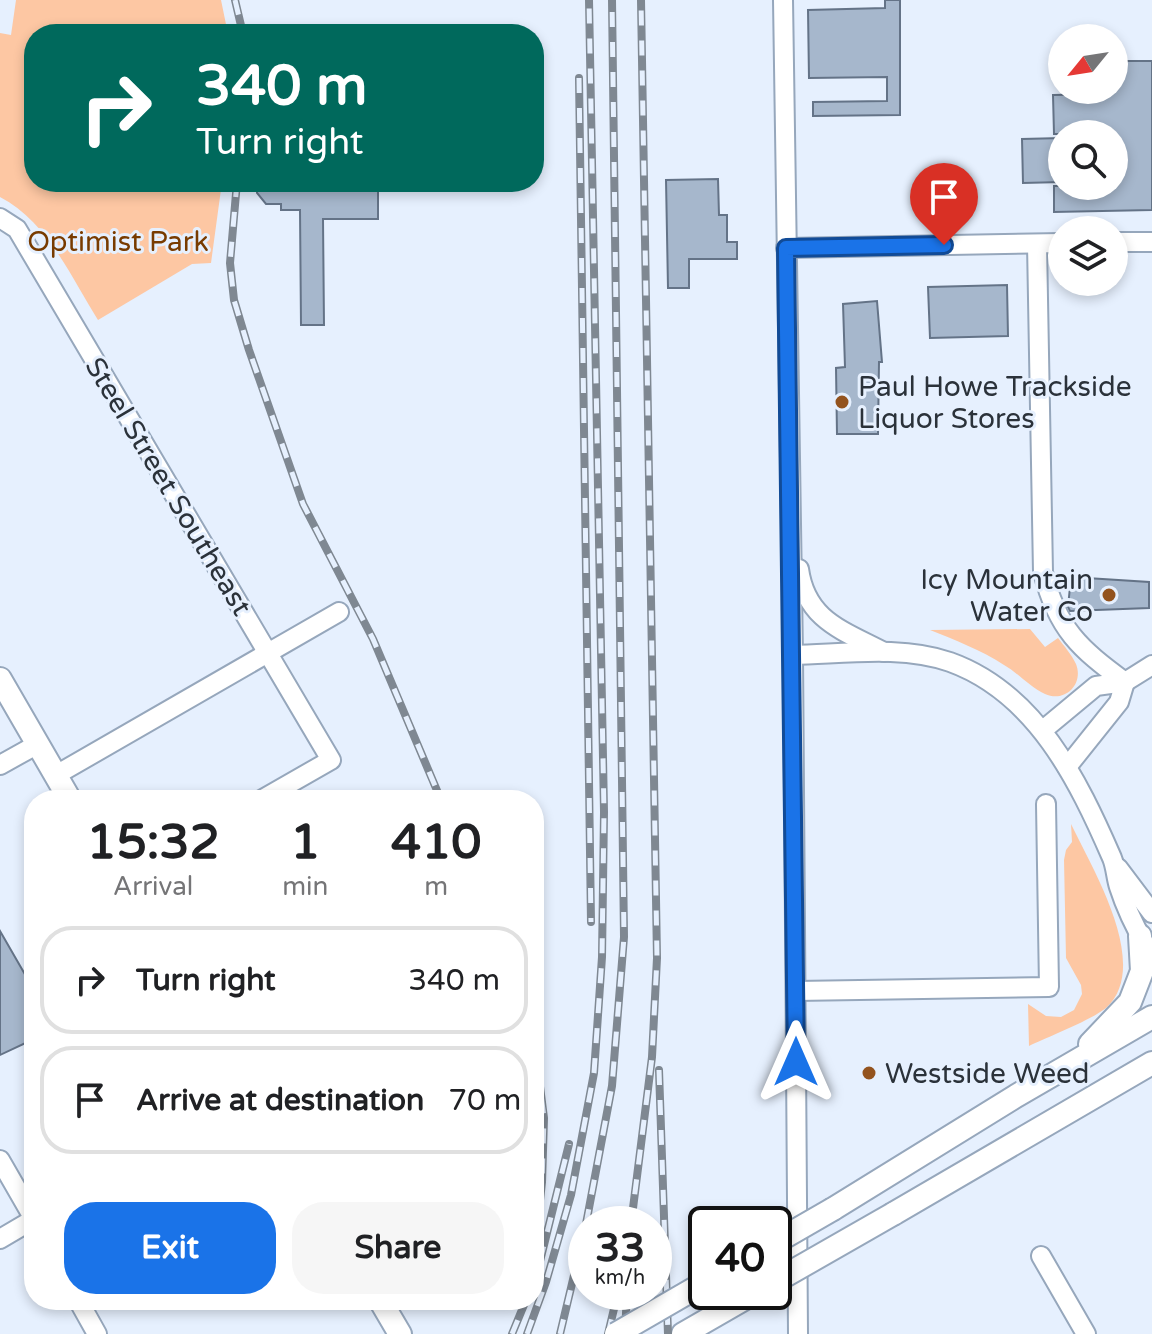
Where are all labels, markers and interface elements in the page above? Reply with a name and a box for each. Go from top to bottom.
north arrow [1048,24,1128,104]
map controls [1048,24,1128,296]
text: 340 m [196,53,367,120]
icon: right [64,56,168,160]
button: search [1048,120,1128,200]
text: Turn right [196,121,363,164]
pin [910,163,978,245]
icon: arrive [922,175,966,219]
button: layers [1048,216,1128,296]
park label: Optimist Park [27,225,209,259]
street label: Steel Street Southeast [78,351,259,622]
place label: Paul Howe Trackside Liquor Stores [858,370,1132,436]
marker: Paul Howe Trackside Liquor Stores [833,393,851,411]
place label: Icy Mountain Water Co [920,563,1093,629]
marker: Icy Mountain Water Co [1100,586,1118,604]
text: 15:32 [87,814,220,872]
text: 1 [290,814,320,872]
text: 410 [391,814,481,872]
text: Arrival [113,871,193,902]
text: min [282,871,328,902]
text: m [424,871,448,902]
icon: right [68,958,112,1002]
text: Turn right [136,962,276,999]
text: 340 m [408,962,500,999]
position arrow [754,1020,838,1104]
place label: Westside Weed [885,1057,1090,1091]
marker: Westside Weed [860,1064,878,1082]
icon: arrive [68,1078,112,1122]
text: Arrive at destination [136,1082,424,1119]
text: 70 m [448,1082,521,1119]
button: Exit [64,1202,276,1294]
button: Share [292,1202,504,1294]
speed limit sign: 40 [688,1206,792,1310]
text: 33 [595,1224,645,1272]
text: km/h [595,1266,645,1290]

